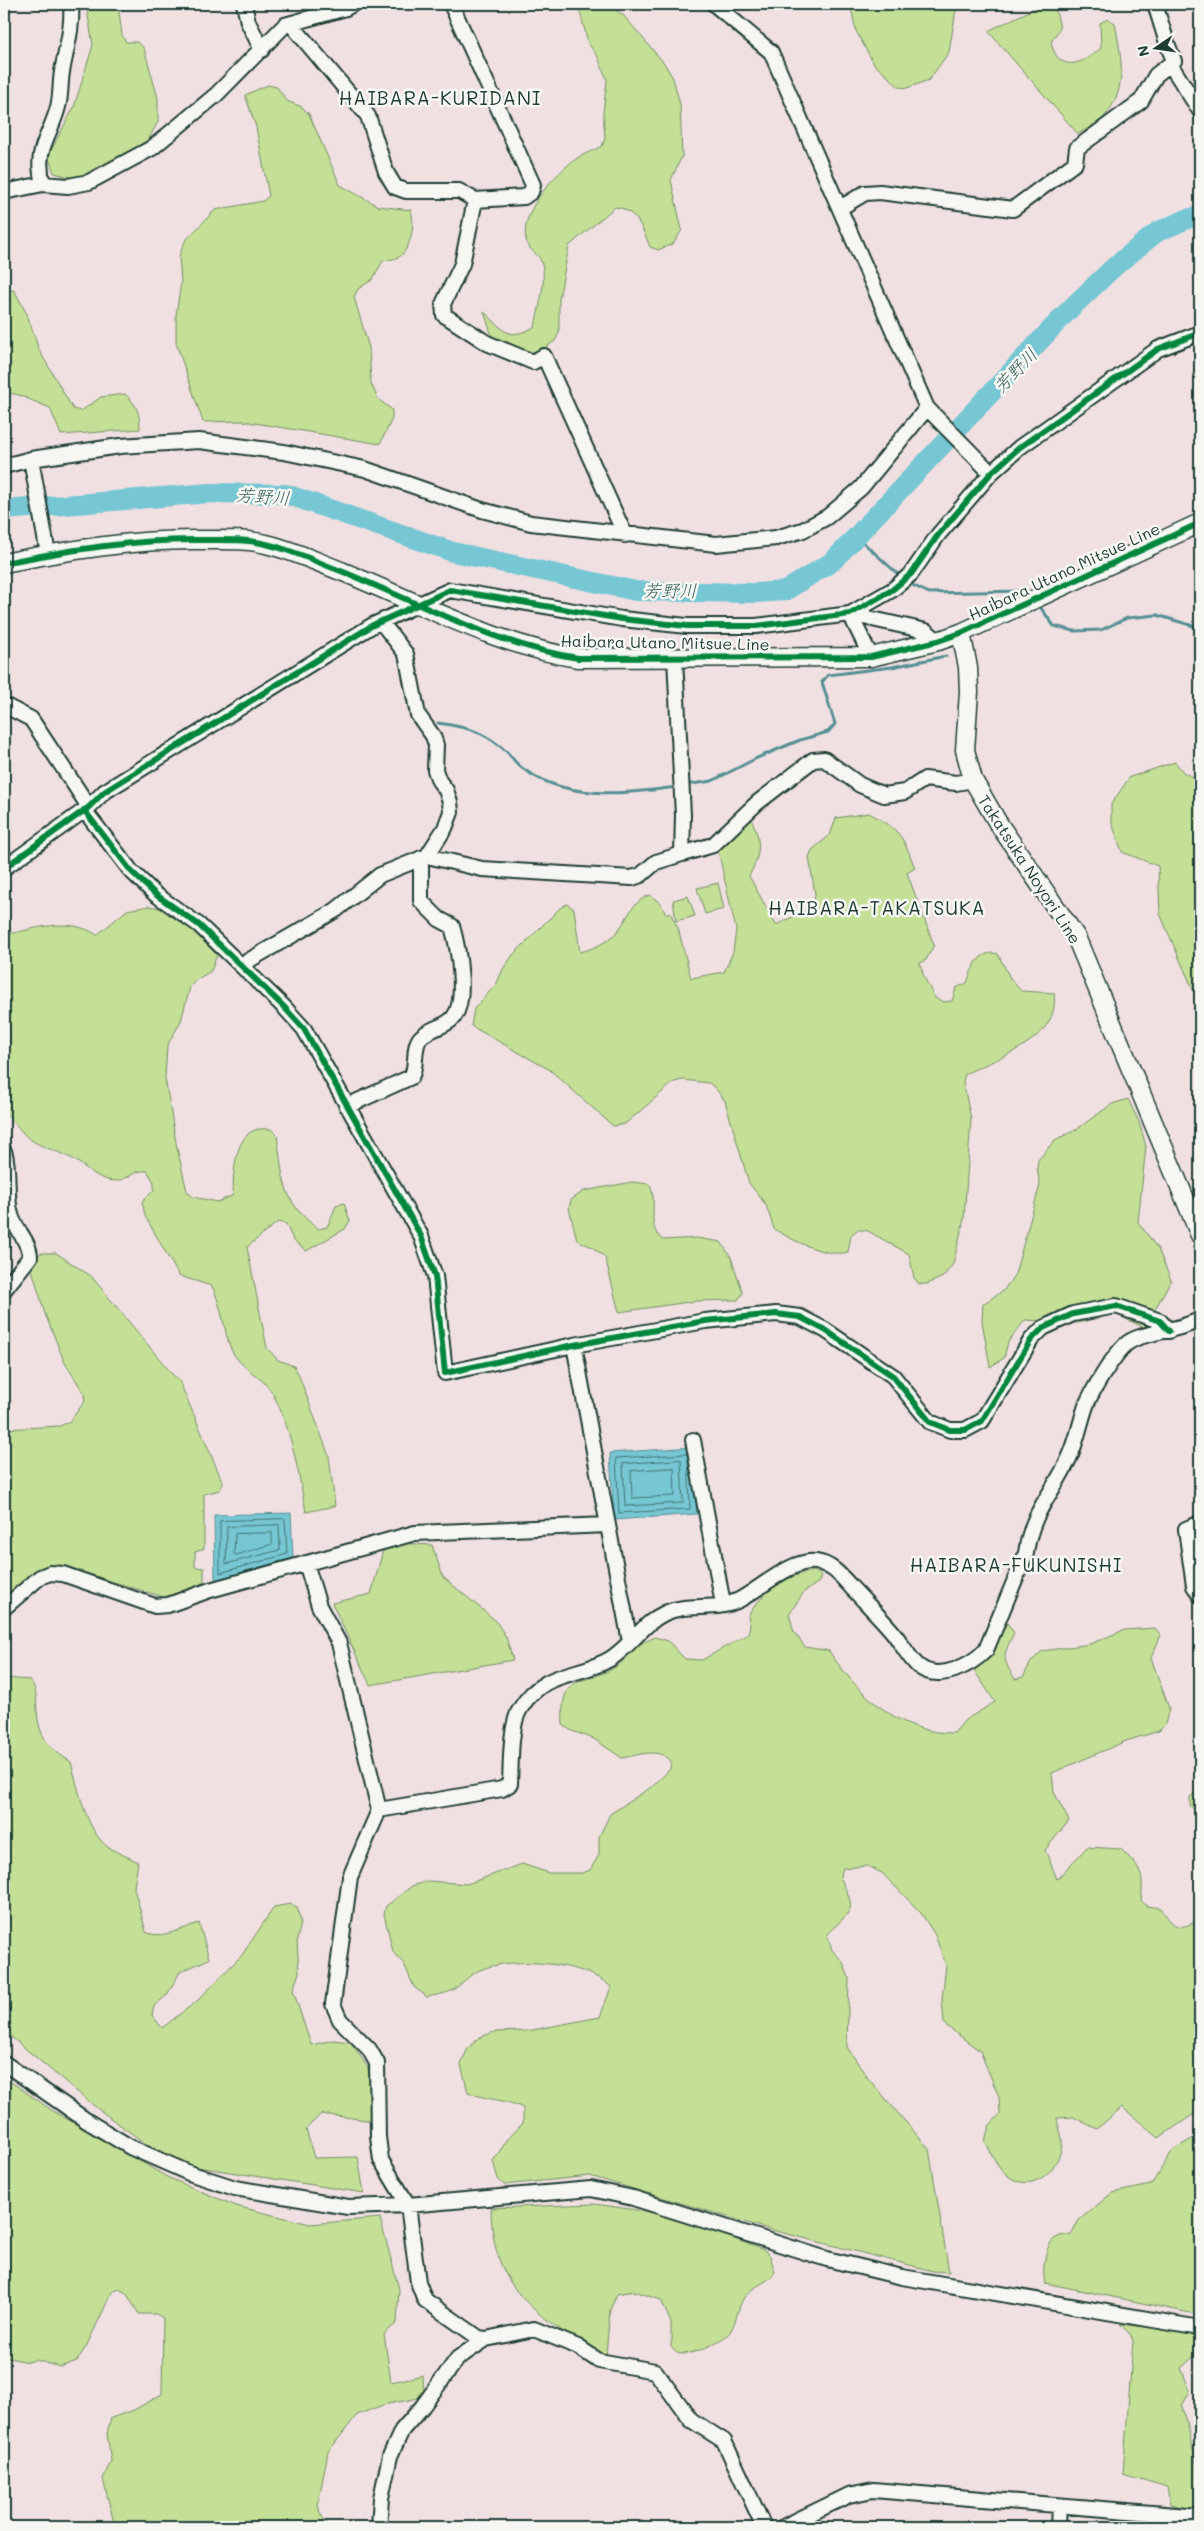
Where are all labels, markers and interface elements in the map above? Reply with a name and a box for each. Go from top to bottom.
north arrow [1132,22,1182,72]
text: N [1132,44,1153,58]
district label: HAIBARA-KURIDANI [339,85,541,110]
water label: 芳野川 [988,342,1042,398]
water label: 芳野川 [235,482,291,510]
street label: Haibara Utano Mitsue Line [965,517,1163,625]
water label: 芳野川 [643,578,697,602]
street label: Haibara Utano Mitsue Line [560,630,770,654]
street label: Takatsuka Noyori Line [974,790,1086,948]
district label: HAIBARA-TAKATSUKA [768,895,986,920]
district label: HAIBARA-FUKUNISHI [910,1552,1122,1577]

